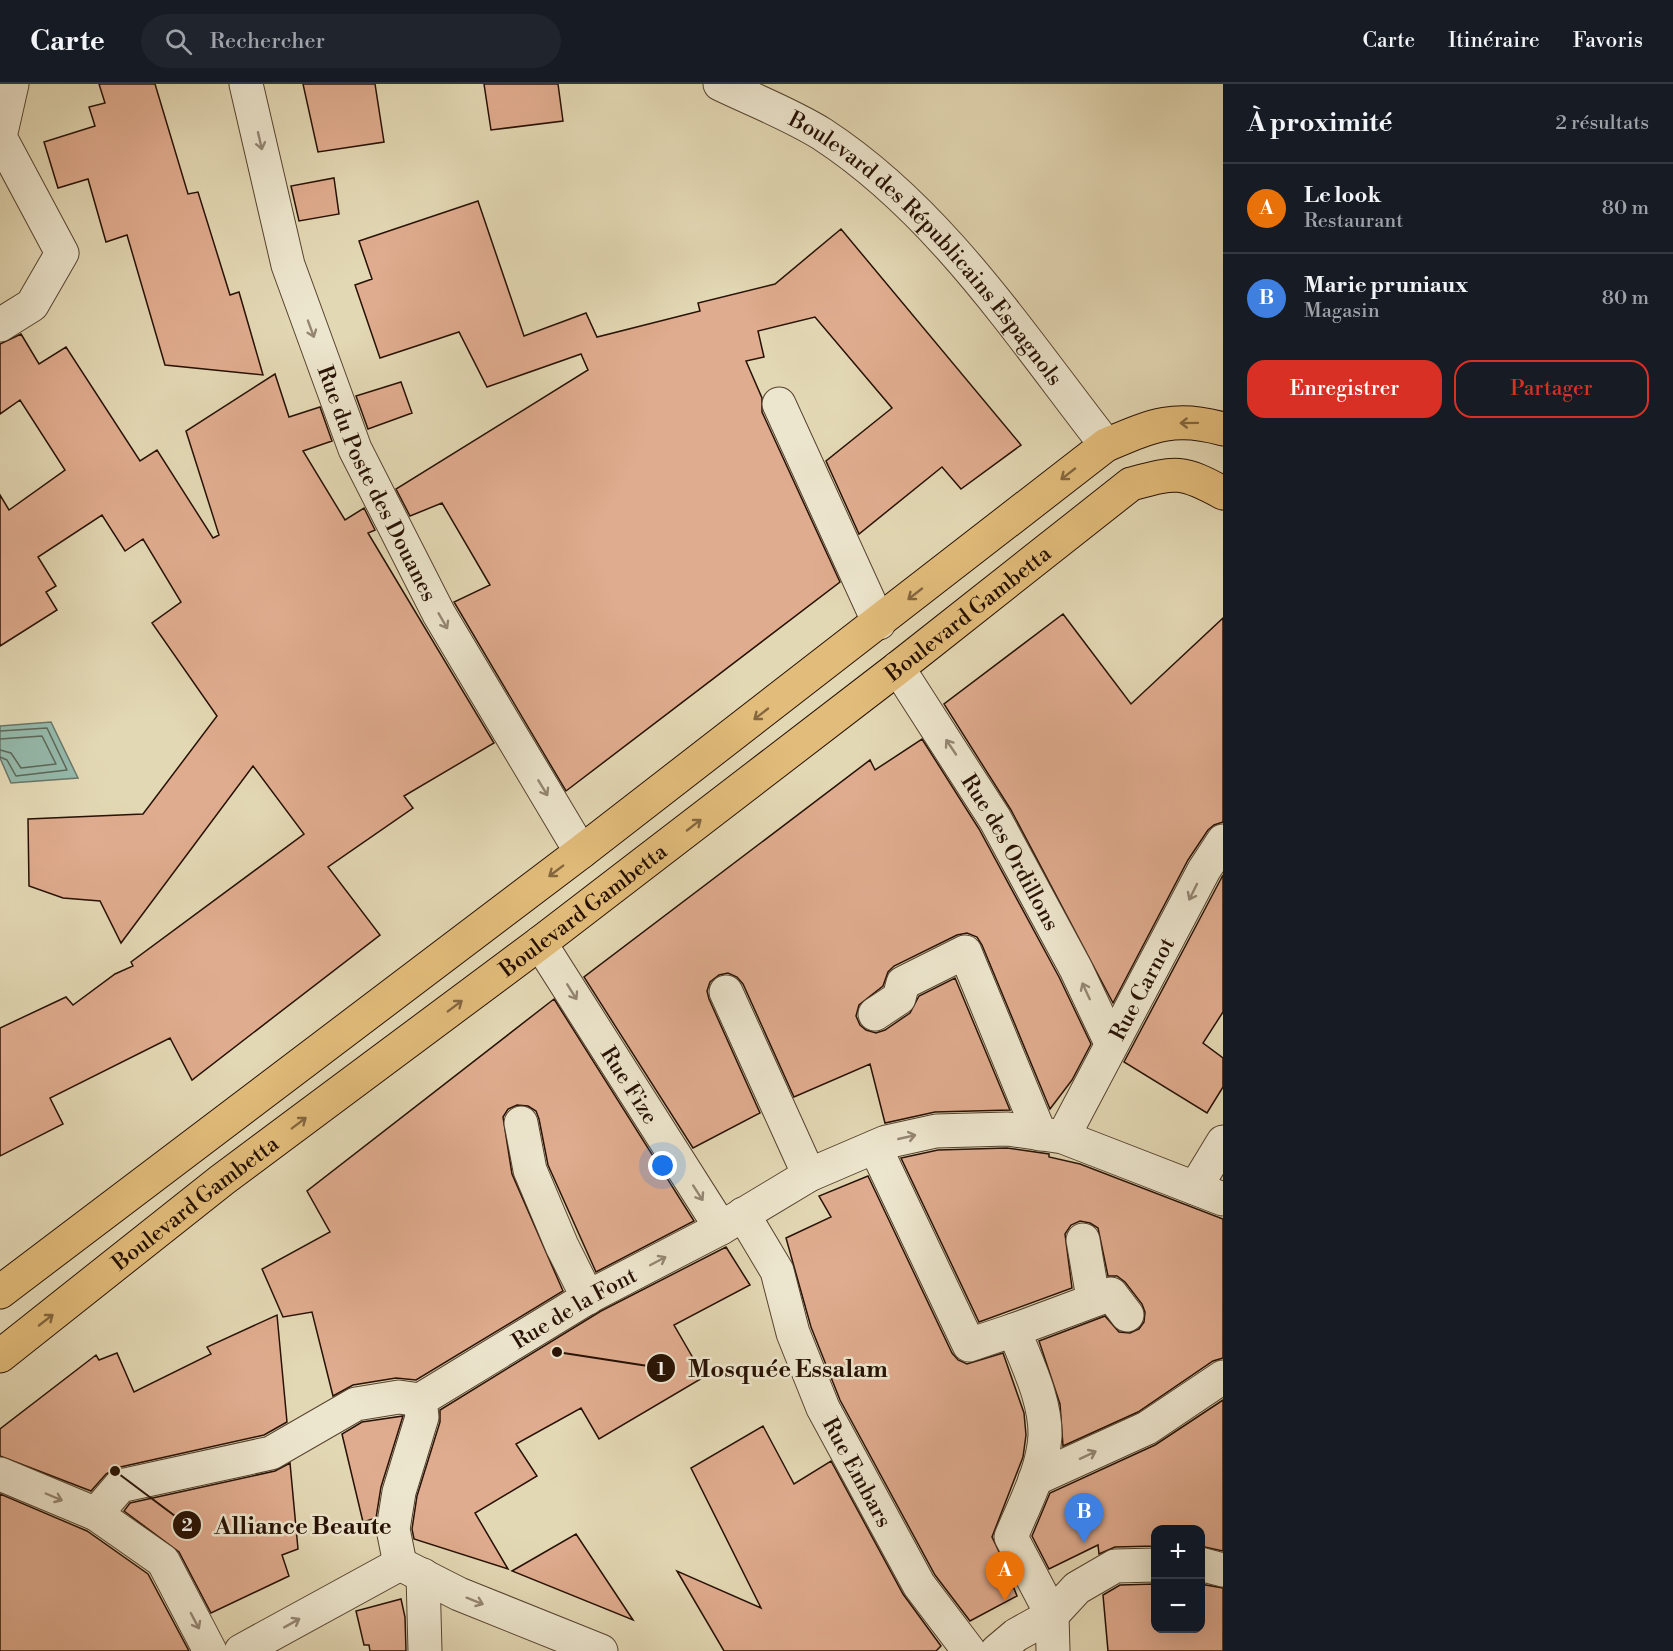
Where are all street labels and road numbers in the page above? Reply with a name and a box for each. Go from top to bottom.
street label: Boulevard des Républicains Espagnols [783,105,1068,391]
street label: Rue du Poste des Douanes [311,362,442,606]
street label: Boulevard Gambetta [879,540,1057,689]
street label: Rue des Ordillons [955,769,1065,936]
street label: Boulevard Gambetta [494,838,673,984]
street label: Rue Carnot [1105,933,1181,1045]
street label: Rue Fize [594,1042,663,1129]
street label: Boulevard Gambetta [106,1130,285,1278]
street label: Rue de la Font [507,1262,642,1356]
street label: Rue Embars [816,1413,897,1532]

